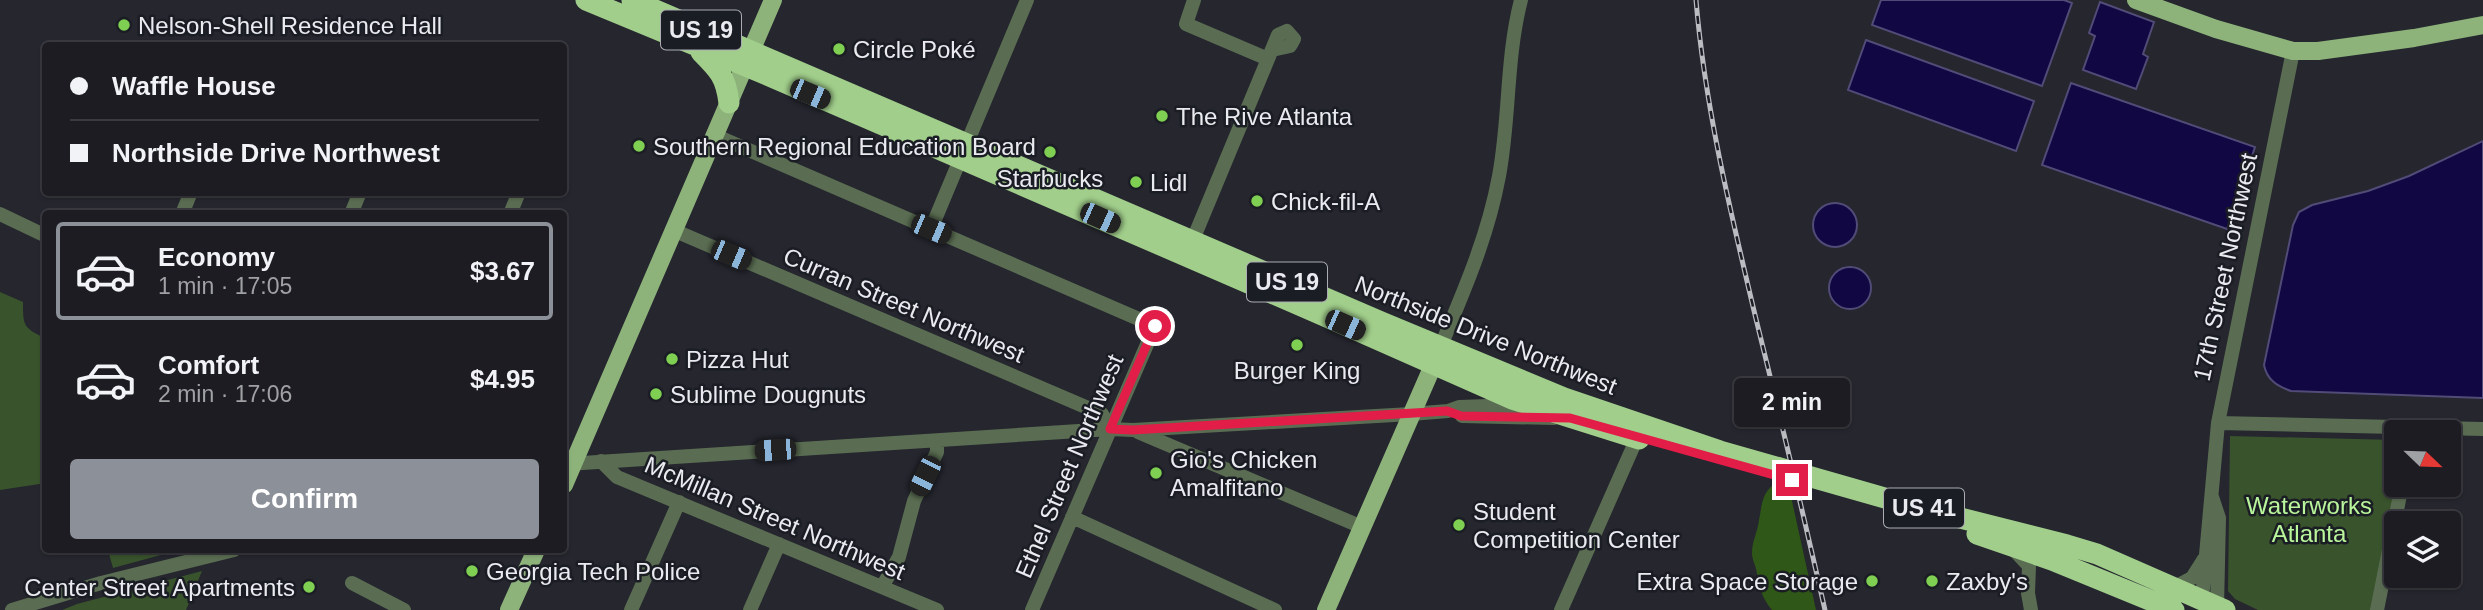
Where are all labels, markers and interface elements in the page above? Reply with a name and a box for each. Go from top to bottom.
road number: US 19 [661,10,741,50]
place label: Nelson-Shell Residence Hall [138,12,442,39]
marker: Nelson-Shell Residence Hall [116,17,132,33]
place label: Circle Poké [853,36,976,63]
marker: Circle Poké [831,41,847,57]
text: Waffle House [112,71,276,101]
car [787,76,834,112]
place label: The Rive Atlanta [1176,103,1353,130]
marker: The Rive Atlanta [1154,108,1170,124]
place label: Southern Regional Education Board [653,133,1036,160]
text: Northside Drive Northwest [112,138,440,168]
marker: Southern Regional Education Board [631,138,647,154]
marker: Starbucks [1042,144,1058,160]
street label: 17th Street Northwest [2188,150,2262,383]
place label: Starbucks [997,165,1103,192]
place label: Lidl [1150,169,1187,196]
marker: Lidl [1128,174,1144,190]
place label: Chick-fil-A [1271,188,1380,215]
marker: Chick-fil-A [1249,193,1265,209]
car [1077,200,1124,236]
car [908,211,955,247]
car [708,237,755,273]
icon: car [74,240,137,303]
text: Economy [158,242,275,272]
street label: Curran Street Northwest [780,242,1029,368]
text: $3.67 [470,256,535,286]
road number: US 19 [1247,262,1327,302]
street label: Northside Drive Northwest [1351,270,1621,400]
text: 1 min · 17:05 [158,273,292,299]
car [1322,307,1369,343]
route start [1139,310,1171,342]
marker: Burger King [1289,337,1305,353]
place label: Pizza Hut [686,346,789,373]
icon: car [74,348,137,411]
text: Comfort [158,350,259,380]
street label: Ethel Street Northwest [1010,350,1128,582]
marker: Pizza Hut [664,351,680,367]
place label: Burger King [1234,357,1360,384]
text: $4.95 [470,364,535,394]
callout: 2 min [1734,378,1850,428]
text: 2 min · 17:06 [158,381,292,407]
place label: Sublime Dougnuts [670,381,866,408]
marker: Sublime Dougnuts [648,386,664,402]
text: 2 min [1762,389,1822,415]
north arrow [2384,420,2460,497]
map controls [2384,420,2461,588]
car [754,438,797,462]
place label: Gio's Chicken Amalfitano [1170,446,1317,501]
street label: McMillan Street Northwest [641,451,909,585]
car [907,453,944,499]
button: Confirm [70,459,539,539]
route end [1776,464,1808,496]
marker: Gio's Chicken Amalfitano [1148,465,1164,481]
road number: US 41 [1884,488,1964,528]
park label: Waterworks Atlanta [2246,492,2372,547]
place label: Student Competition Center [1473,498,1680,553]
button: layers [2384,511,2461,588]
marker: Student Competition Center [1451,517,1467,533]
place label: Georgia Tech Police [486,558,700,585]
marker: Georgia Tech Police [464,563,480,579]
place label: Extra Space Storage [1637,568,1858,595]
place label: Zaxby's [1946,568,2028,595]
marker: Extra Space Storage [1864,573,1880,589]
marker: Zaxby's [1924,573,1940,589]
place label: Center Street Apartments [24,574,295,601]
marker: Center Street Apartments [301,579,317,595]

